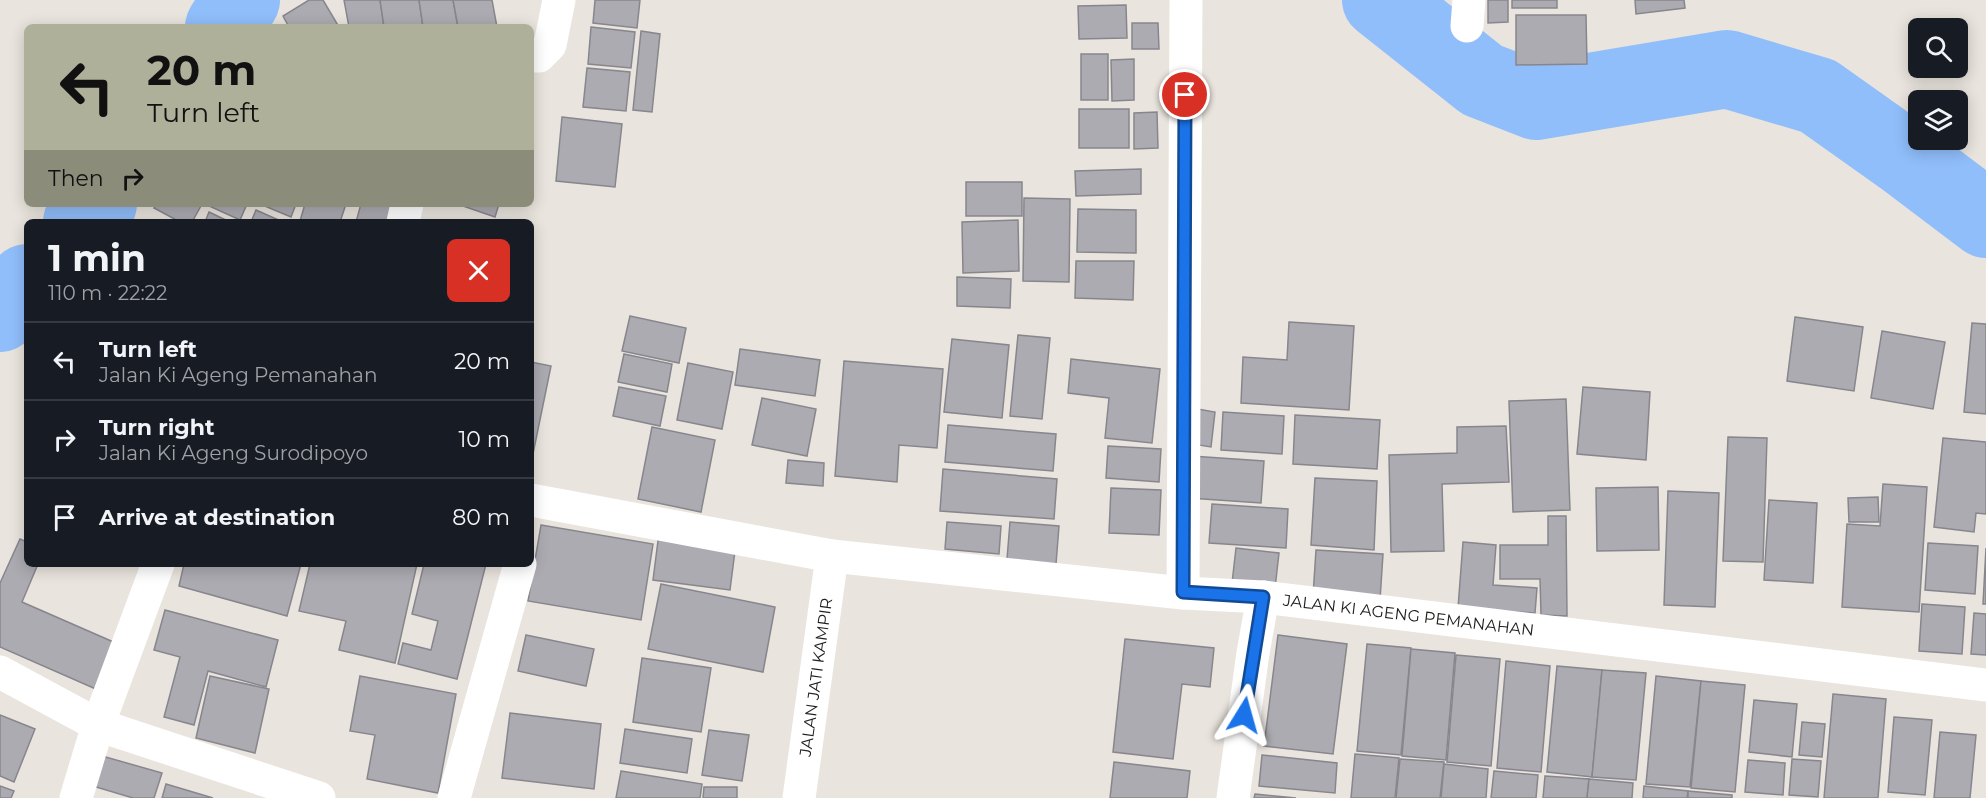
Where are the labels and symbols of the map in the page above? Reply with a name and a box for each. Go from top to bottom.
pin [1159,69,1210,120]
street label: JALAN KI AGENG PEMANAHAN [1281,590,1535,639]
street label: JALAN JATI KAMPIR [795,597,836,759]
position arrow [1212,683,1276,747]

